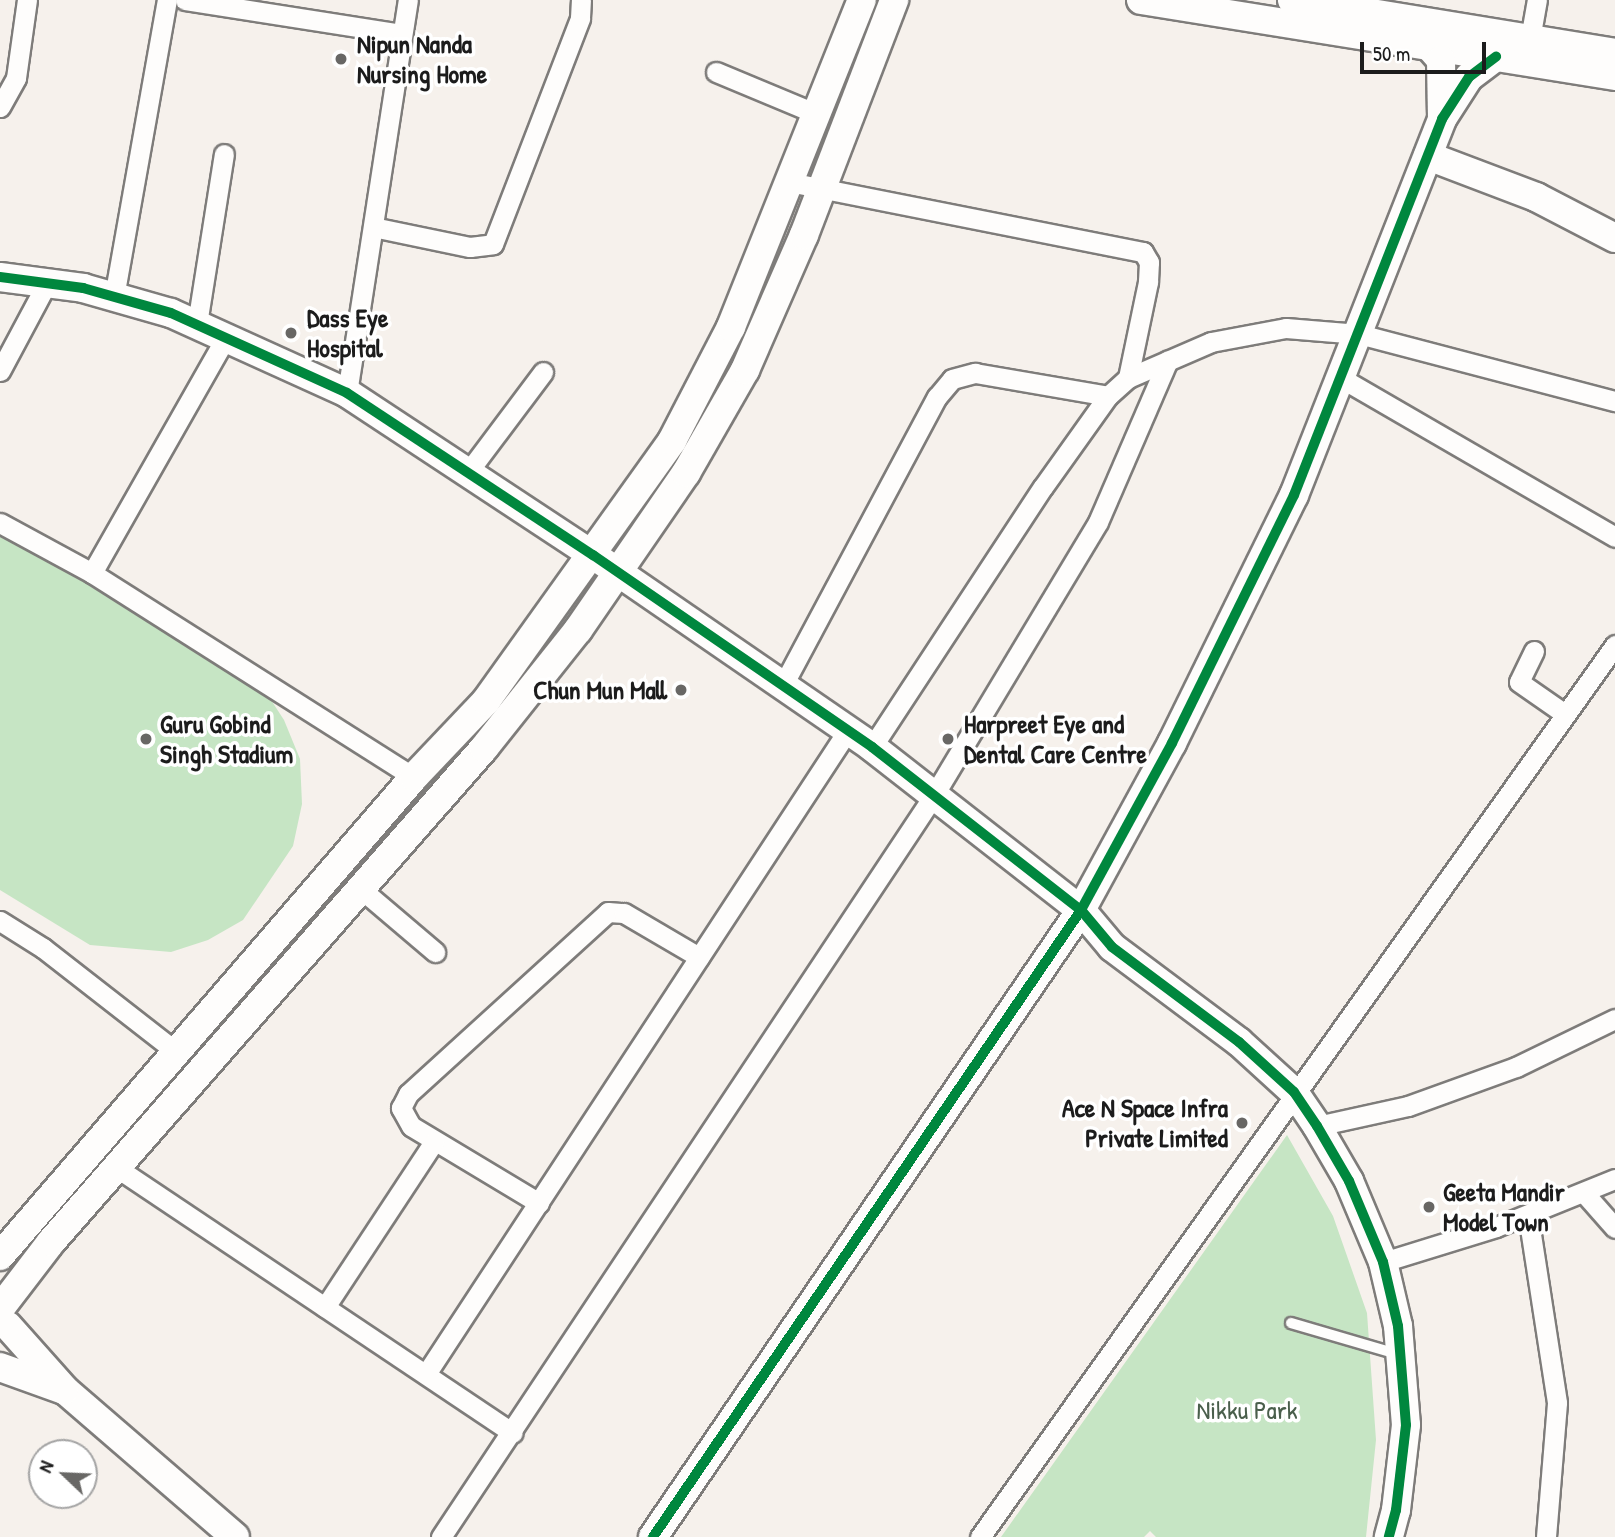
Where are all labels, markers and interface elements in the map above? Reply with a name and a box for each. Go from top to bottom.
place label: Nipun Nanda Nursing Home [357,28,487,90]
scale bar [1363,28,1489,72]
text: 50 m [1373,39,1410,68]
marker: Nipun Nanda Nursing Home [331,49,351,69]
place label: Dass Eye Hospital [307,302,388,364]
marker: Dass Eye Hospital [281,323,301,343]
place label: Chun Mun Mall [533,674,667,706]
marker: Chun Mun Mall [673,682,689,698]
place label: Guru Gobind Singh Stadium [160,708,293,770]
place label: Harpreet Eye and Dental Care Centre [964,708,1147,770]
marker: Harpreet Eye and Dental Care Centre [938,729,958,749]
marker: Guru Gobind Singh Stadium [138,731,154,747]
place label: Ace N Space Infra Private Limited [1062,1092,1228,1154]
marker: Ace N Space Infra Private Limited [1234,1115,1250,1131]
place label: Geeta Mandir Model Town [1443,1176,1565,1238]
marker: Geeta Mandir Model Town [1421,1199,1437,1215]
park label: Nikku Park [1196,1394,1298,1426]
north arrow [28,1439,98,1509]
text: N [32,1457,59,1476]

